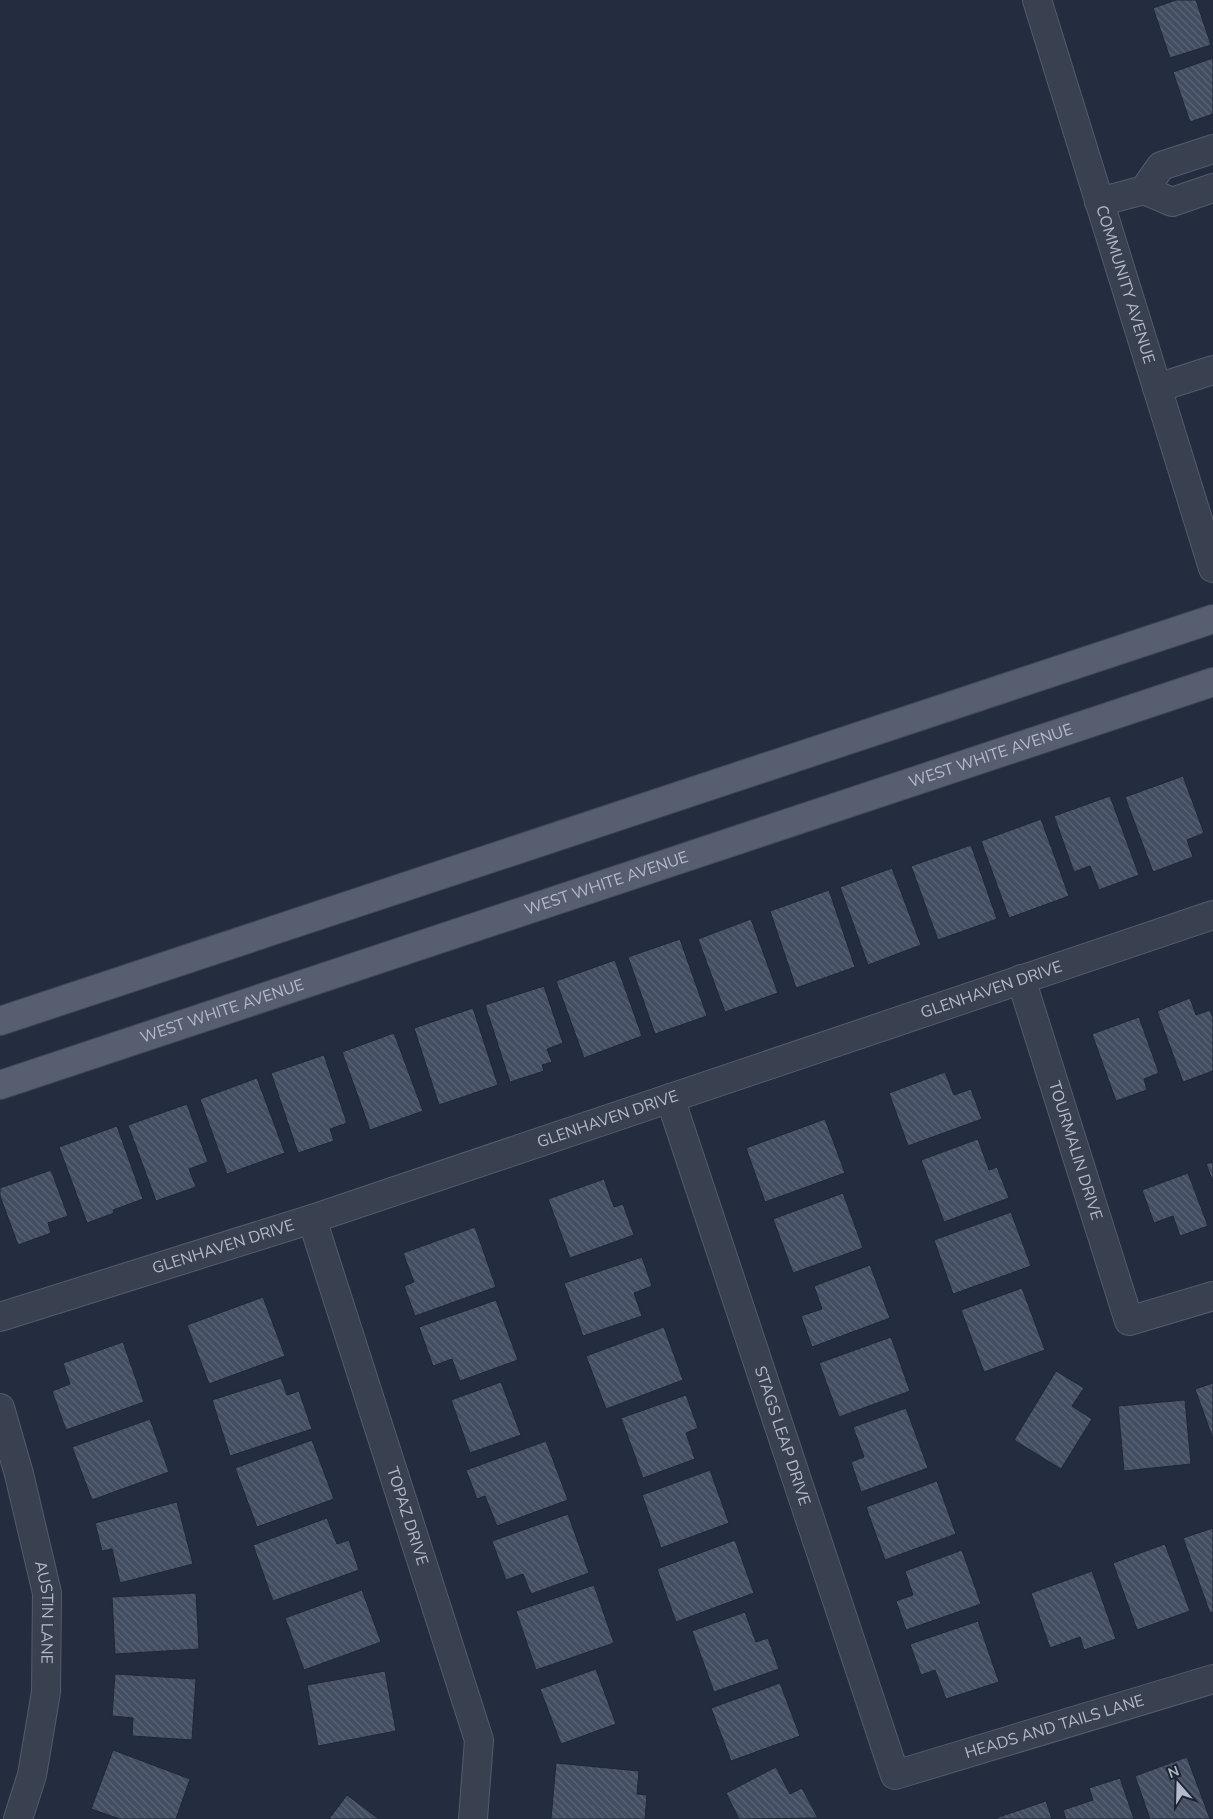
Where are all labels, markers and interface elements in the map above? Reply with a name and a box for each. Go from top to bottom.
street label: COMMUNITY AVENUE [1090,203,1160,367]
street label: WEST WHITE AVENUE [906,718,1075,793]
street label: WEST WHITE AVENUE [522,846,691,921]
street label: GLENHAVEN DRIVE [918,956,1065,1024]
street label: WEST WHITE AVENUE [137,974,307,1049]
street label: TOURMALIN DRIVE [1043,1078,1107,1223]
street label: GLENHAVEN DRIVE [534,1085,681,1153]
street label: GLENHAVEN DRIVE [149,1214,297,1280]
street label: STAGS LEAP DRIVE [749,1363,816,1509]
street label: TOPAZ DRIVE [381,1464,433,1568]
street label: AUSTIN LANE [29,1559,58,1664]
street label: HEADS AND TAILS LANE [962,1689,1147,1764]
north arrow [1153,1759,1203,1809]
text: N [1166,1762,1182,1783]

